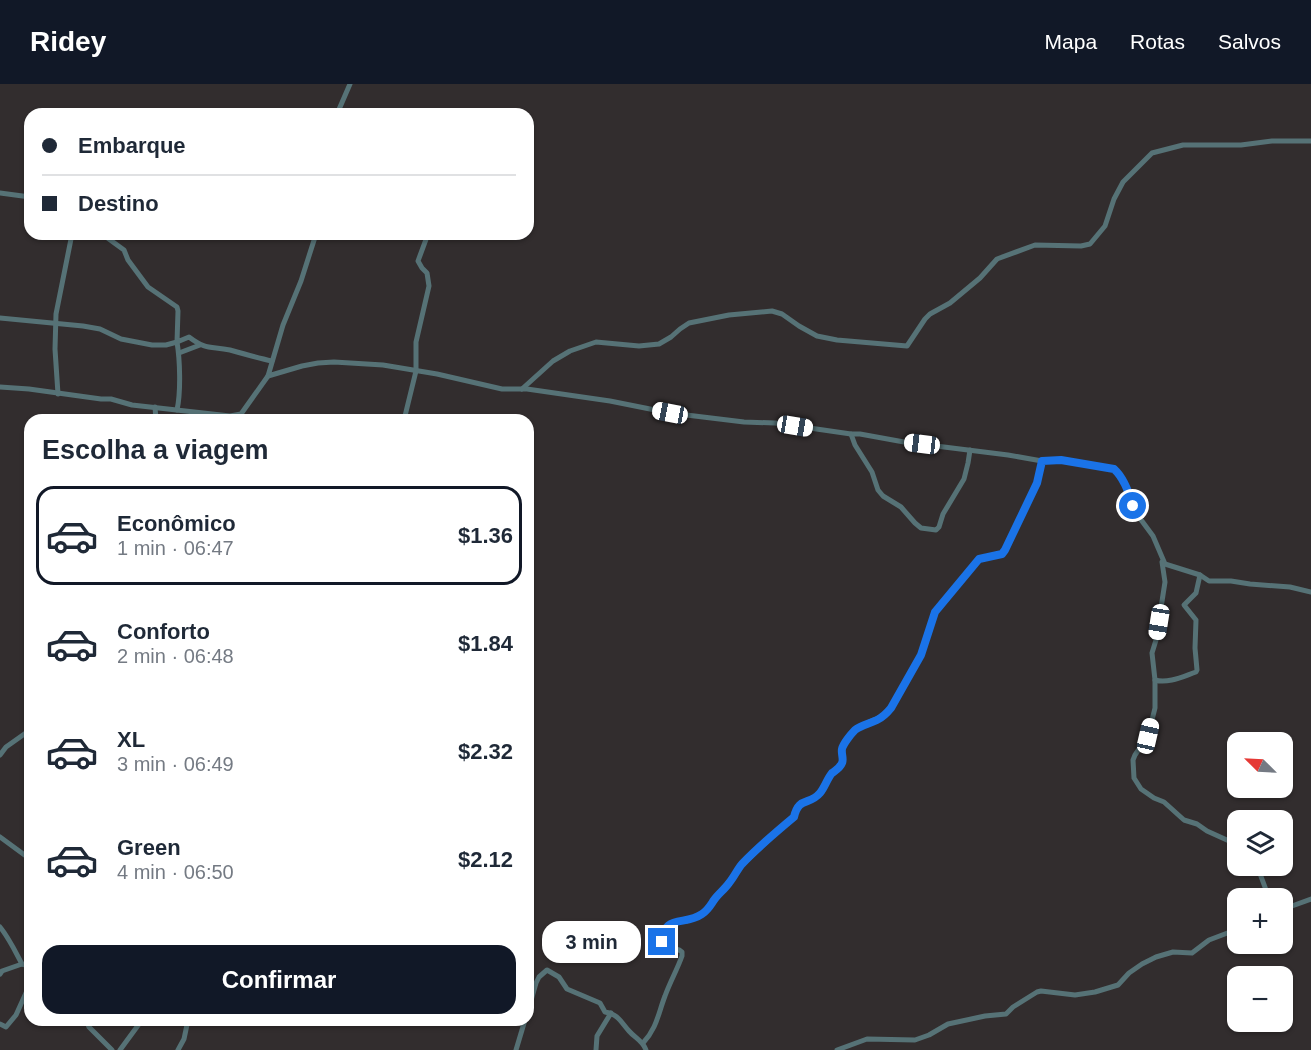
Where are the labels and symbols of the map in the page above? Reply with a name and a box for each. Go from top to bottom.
car [651,401,689,425]
car [776,414,814,438]
car [903,433,941,455]
route start [1119,492,1146,519]
car [1147,603,1171,641]
car [1135,716,1161,756]
north arrow [1227,732,1293,798]
callout: 3 min [542,921,641,963]
route end [648,928,675,955]

